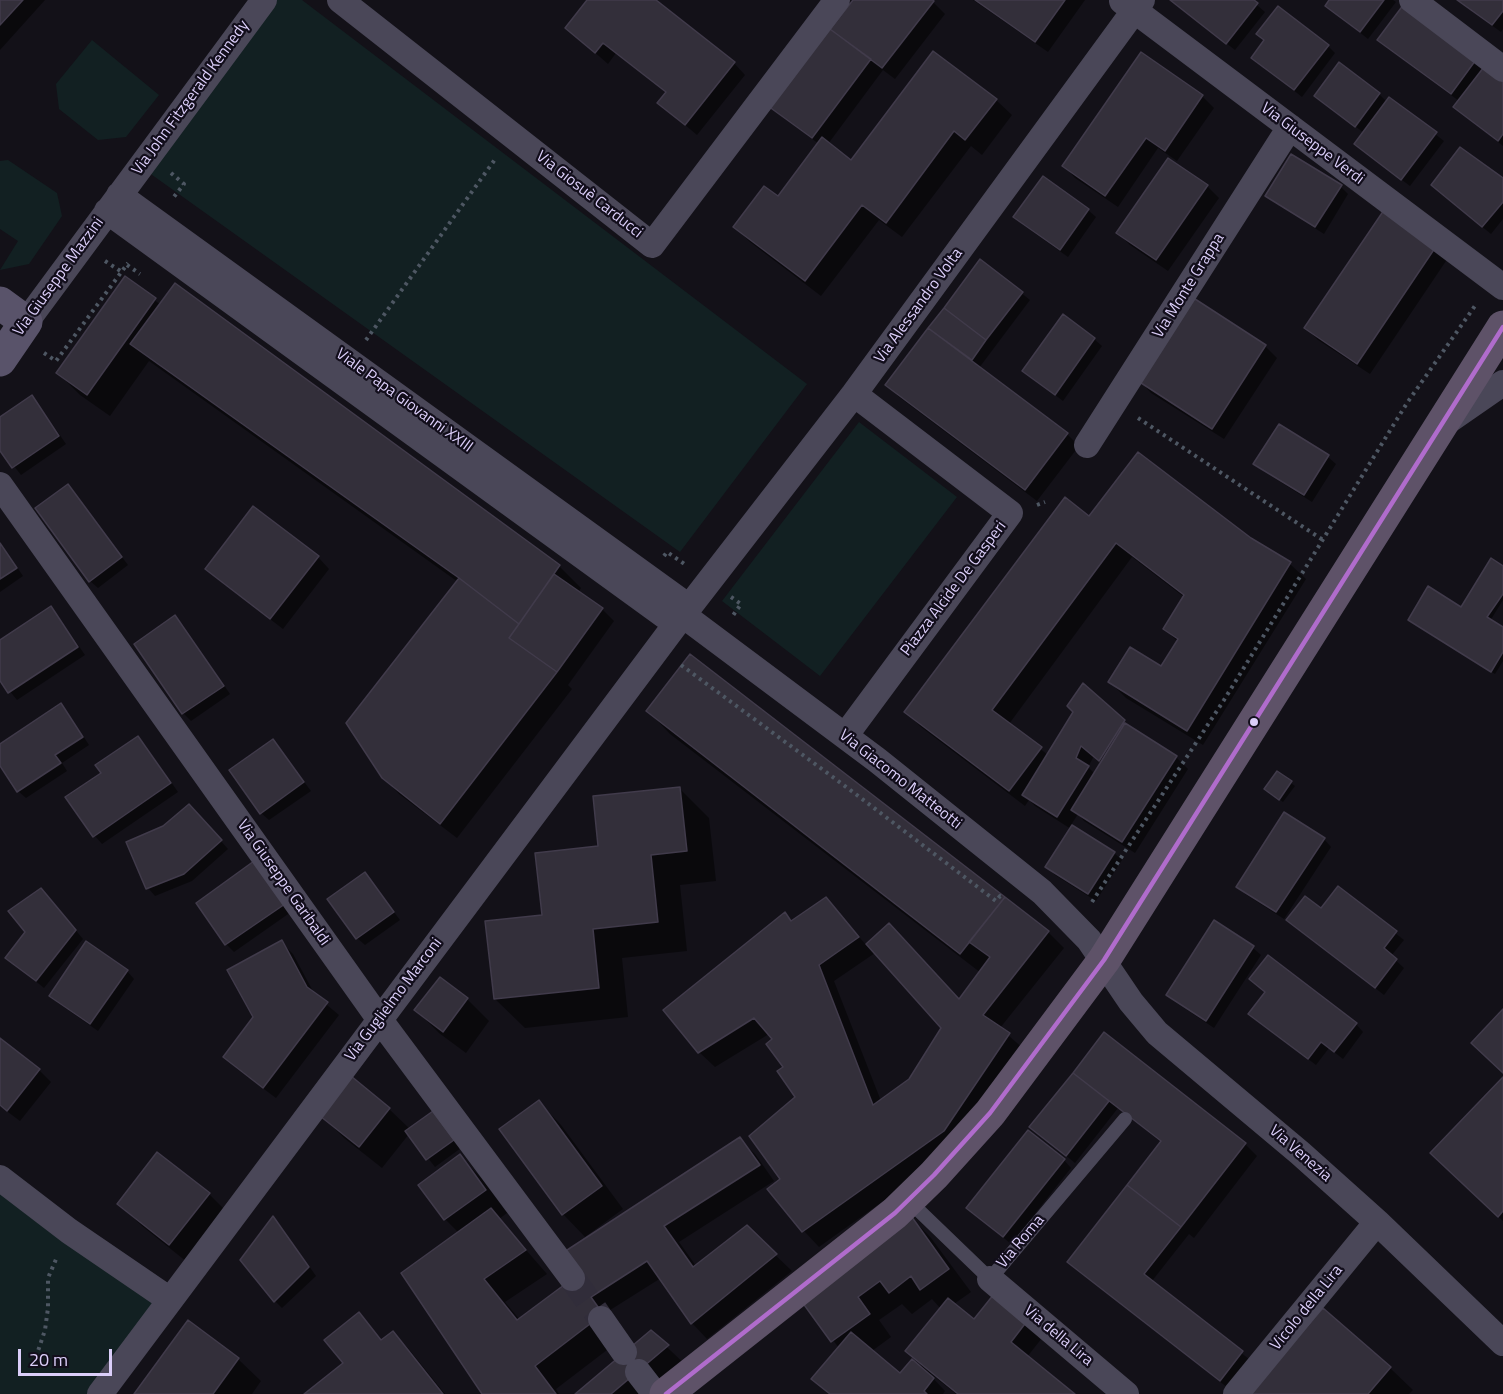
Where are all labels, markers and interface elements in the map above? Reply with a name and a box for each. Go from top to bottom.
street label: Via John Fitzgerald Kennedy [128,17,254,179]
street label: Via Giuseppe Verdi [1257,99,1367,189]
street label: Via Giosuè Carducci [532,147,646,243]
street label: Via Giuseppe Mazzini [10,214,108,340]
street label: Via Monte Grappa [1149,230,1229,342]
street label: Via Alessandro Volta [871,245,967,367]
street label: Viale Papa Giovanni XXIII [332,345,476,457]
street label: Piazza Alcide De Gasperi [897,518,1011,660]
unlabelled marker [1248,716,1260,728]
street label: Via Giacomo Matteotti [835,726,965,834]
street label: Via Giuseppe Garibaldi [232,816,334,950]
street label: Via Guglielmo Marconi [341,935,447,1065]
street label: Via Venezia [1265,1122,1335,1186]
street label: Via Roma [993,1211,1049,1273]
street label: Vicolo della Lira [1267,1262,1347,1354]
street label: Via della Lira [1019,1301,1097,1371]
scale bar [21,1337,116,1375]
text: 20 m [29,1346,68,1373]

